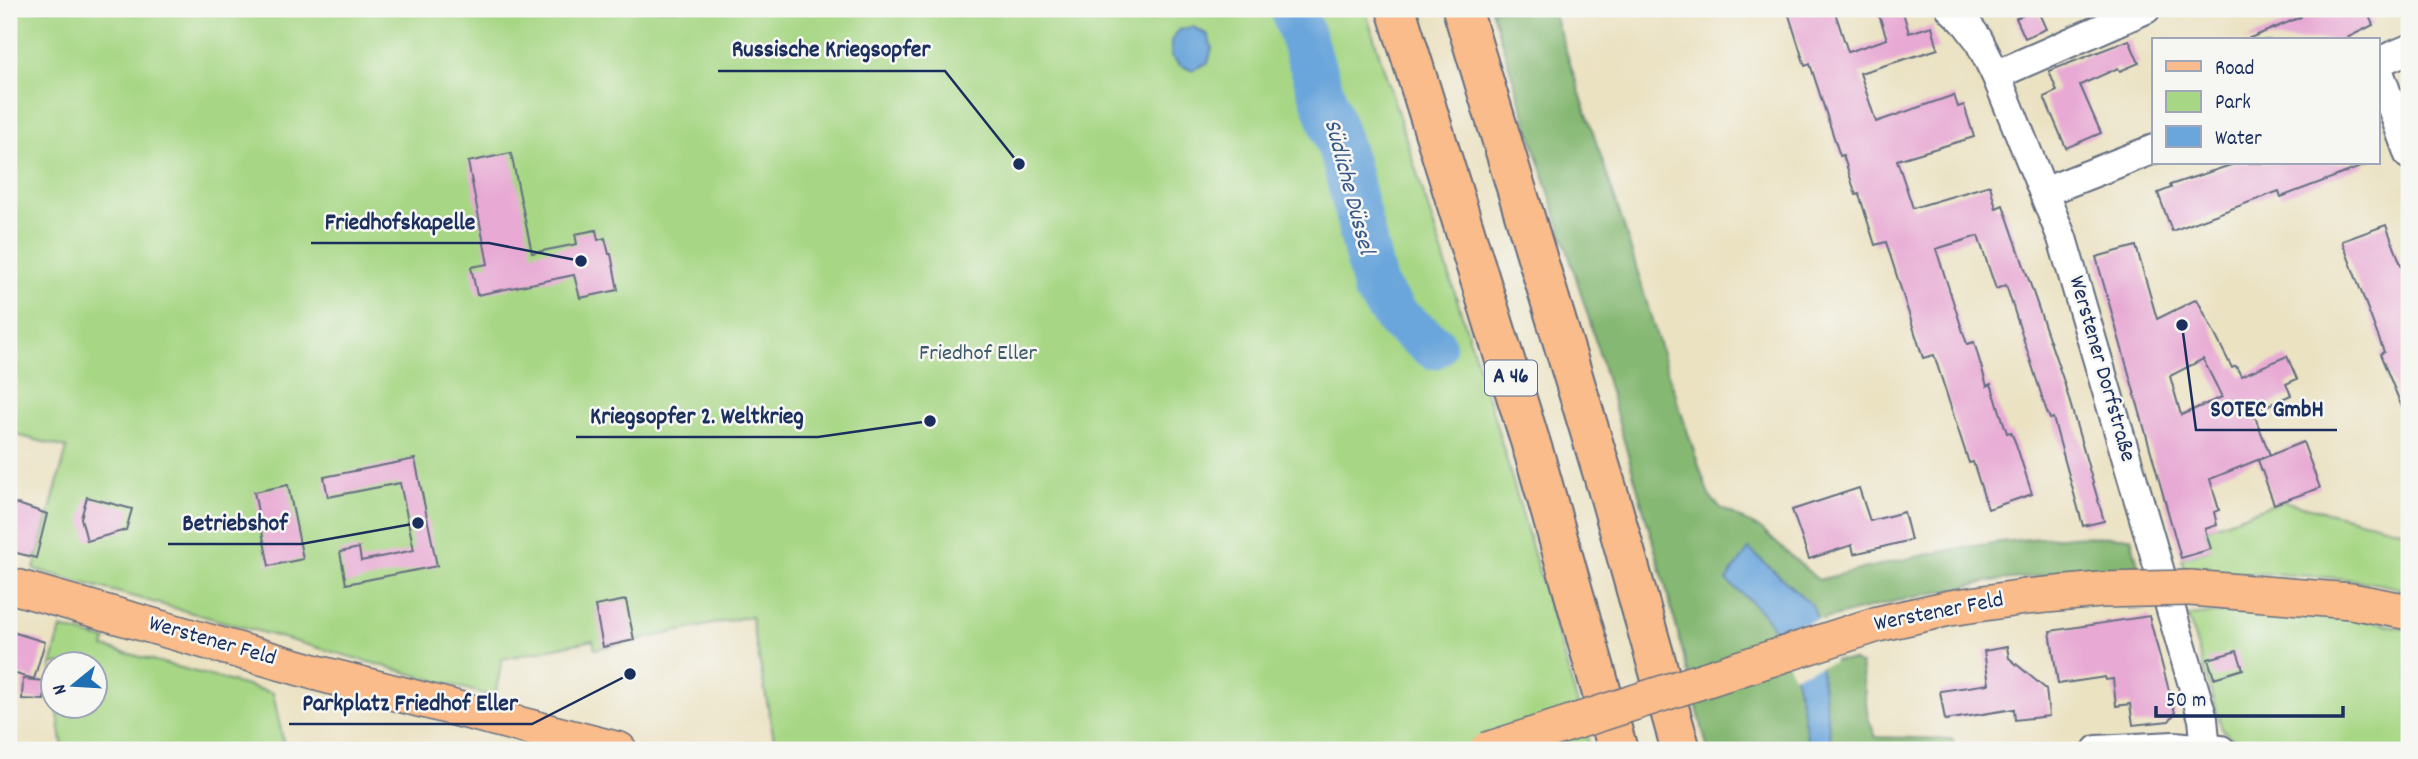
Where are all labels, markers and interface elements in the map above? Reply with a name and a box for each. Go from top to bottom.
callout: Russische Kriegsopfer [718,26,945,71]
text: Russische Kriegsopfer [732,34,931,68]
legend [2152,38,2380,164]
text: Road [2215,55,2254,85]
text: Park [2215,89,2251,119]
water label: Südliche Düssel [1314,116,1383,260]
text: Water [2215,125,2262,155]
callout: Friedhofskapelle [311,198,489,243]
text: Friedhofskapelle [325,207,476,241]
street label: Werstener Dorfstraße [2059,272,2143,466]
park label: Friedhof Eller [919,338,1038,371]
road number: A 46 [1485,360,1537,396]
callout: SOTEC GmbH [2196,385,2337,430]
callout: Kriegsopfer 2. Weltkrieg [576,392,818,437]
text: SOTEC GmbH [2210,394,2324,428]
text: Kriegsopfer 2. Weltkrieg [590,401,804,435]
callout: Betriebshof [168,499,301,544]
text: Betriebshof [182,508,289,542]
street label: Werstener Feld [1871,584,2007,642]
street label: Werstener Feld [144,608,280,676]
north arrow [38,650,108,720]
scale bar [2156,675,2343,719]
callout: Parkplatz Friedhof Eller [289,679,532,724]
text: N [47,681,75,698]
text: 50 m [2166,687,2206,717]
text: Parkplatz Friedhof Eller [302,688,519,722]

